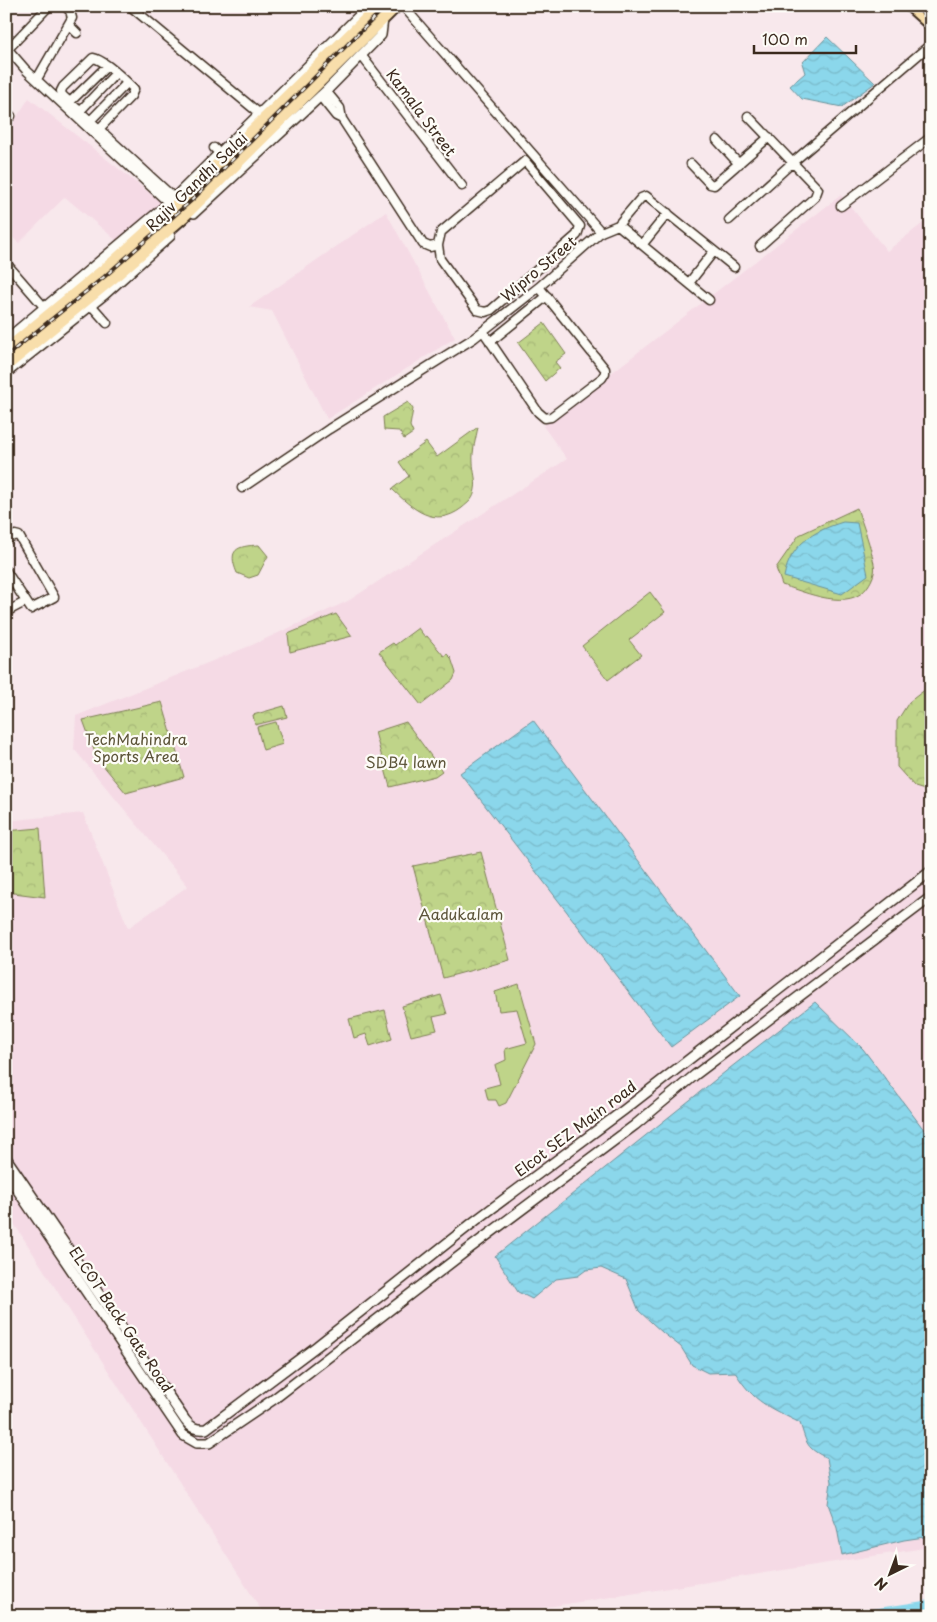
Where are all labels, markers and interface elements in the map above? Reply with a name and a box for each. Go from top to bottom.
scale bar [754,22,857,54]
text: 100 m [762,27,808,50]
street label: Kamala Street [381,63,463,161]
street label: Rajiv Gandhi Salai [140,126,252,236]
street label: Wipro Street [495,229,581,307]
park label: TechMahindra Sports Area [85,727,188,767]
park label: SDB4 lawn [366,750,446,773]
park label: Aadukalam [419,902,504,925]
street label: Elcot SEZ Main road [509,1074,641,1182]
street label: ELCOT Back Gate Road [64,1241,180,1397]
north arrow [864,1550,914,1600]
text: N [870,1573,892,1596]

